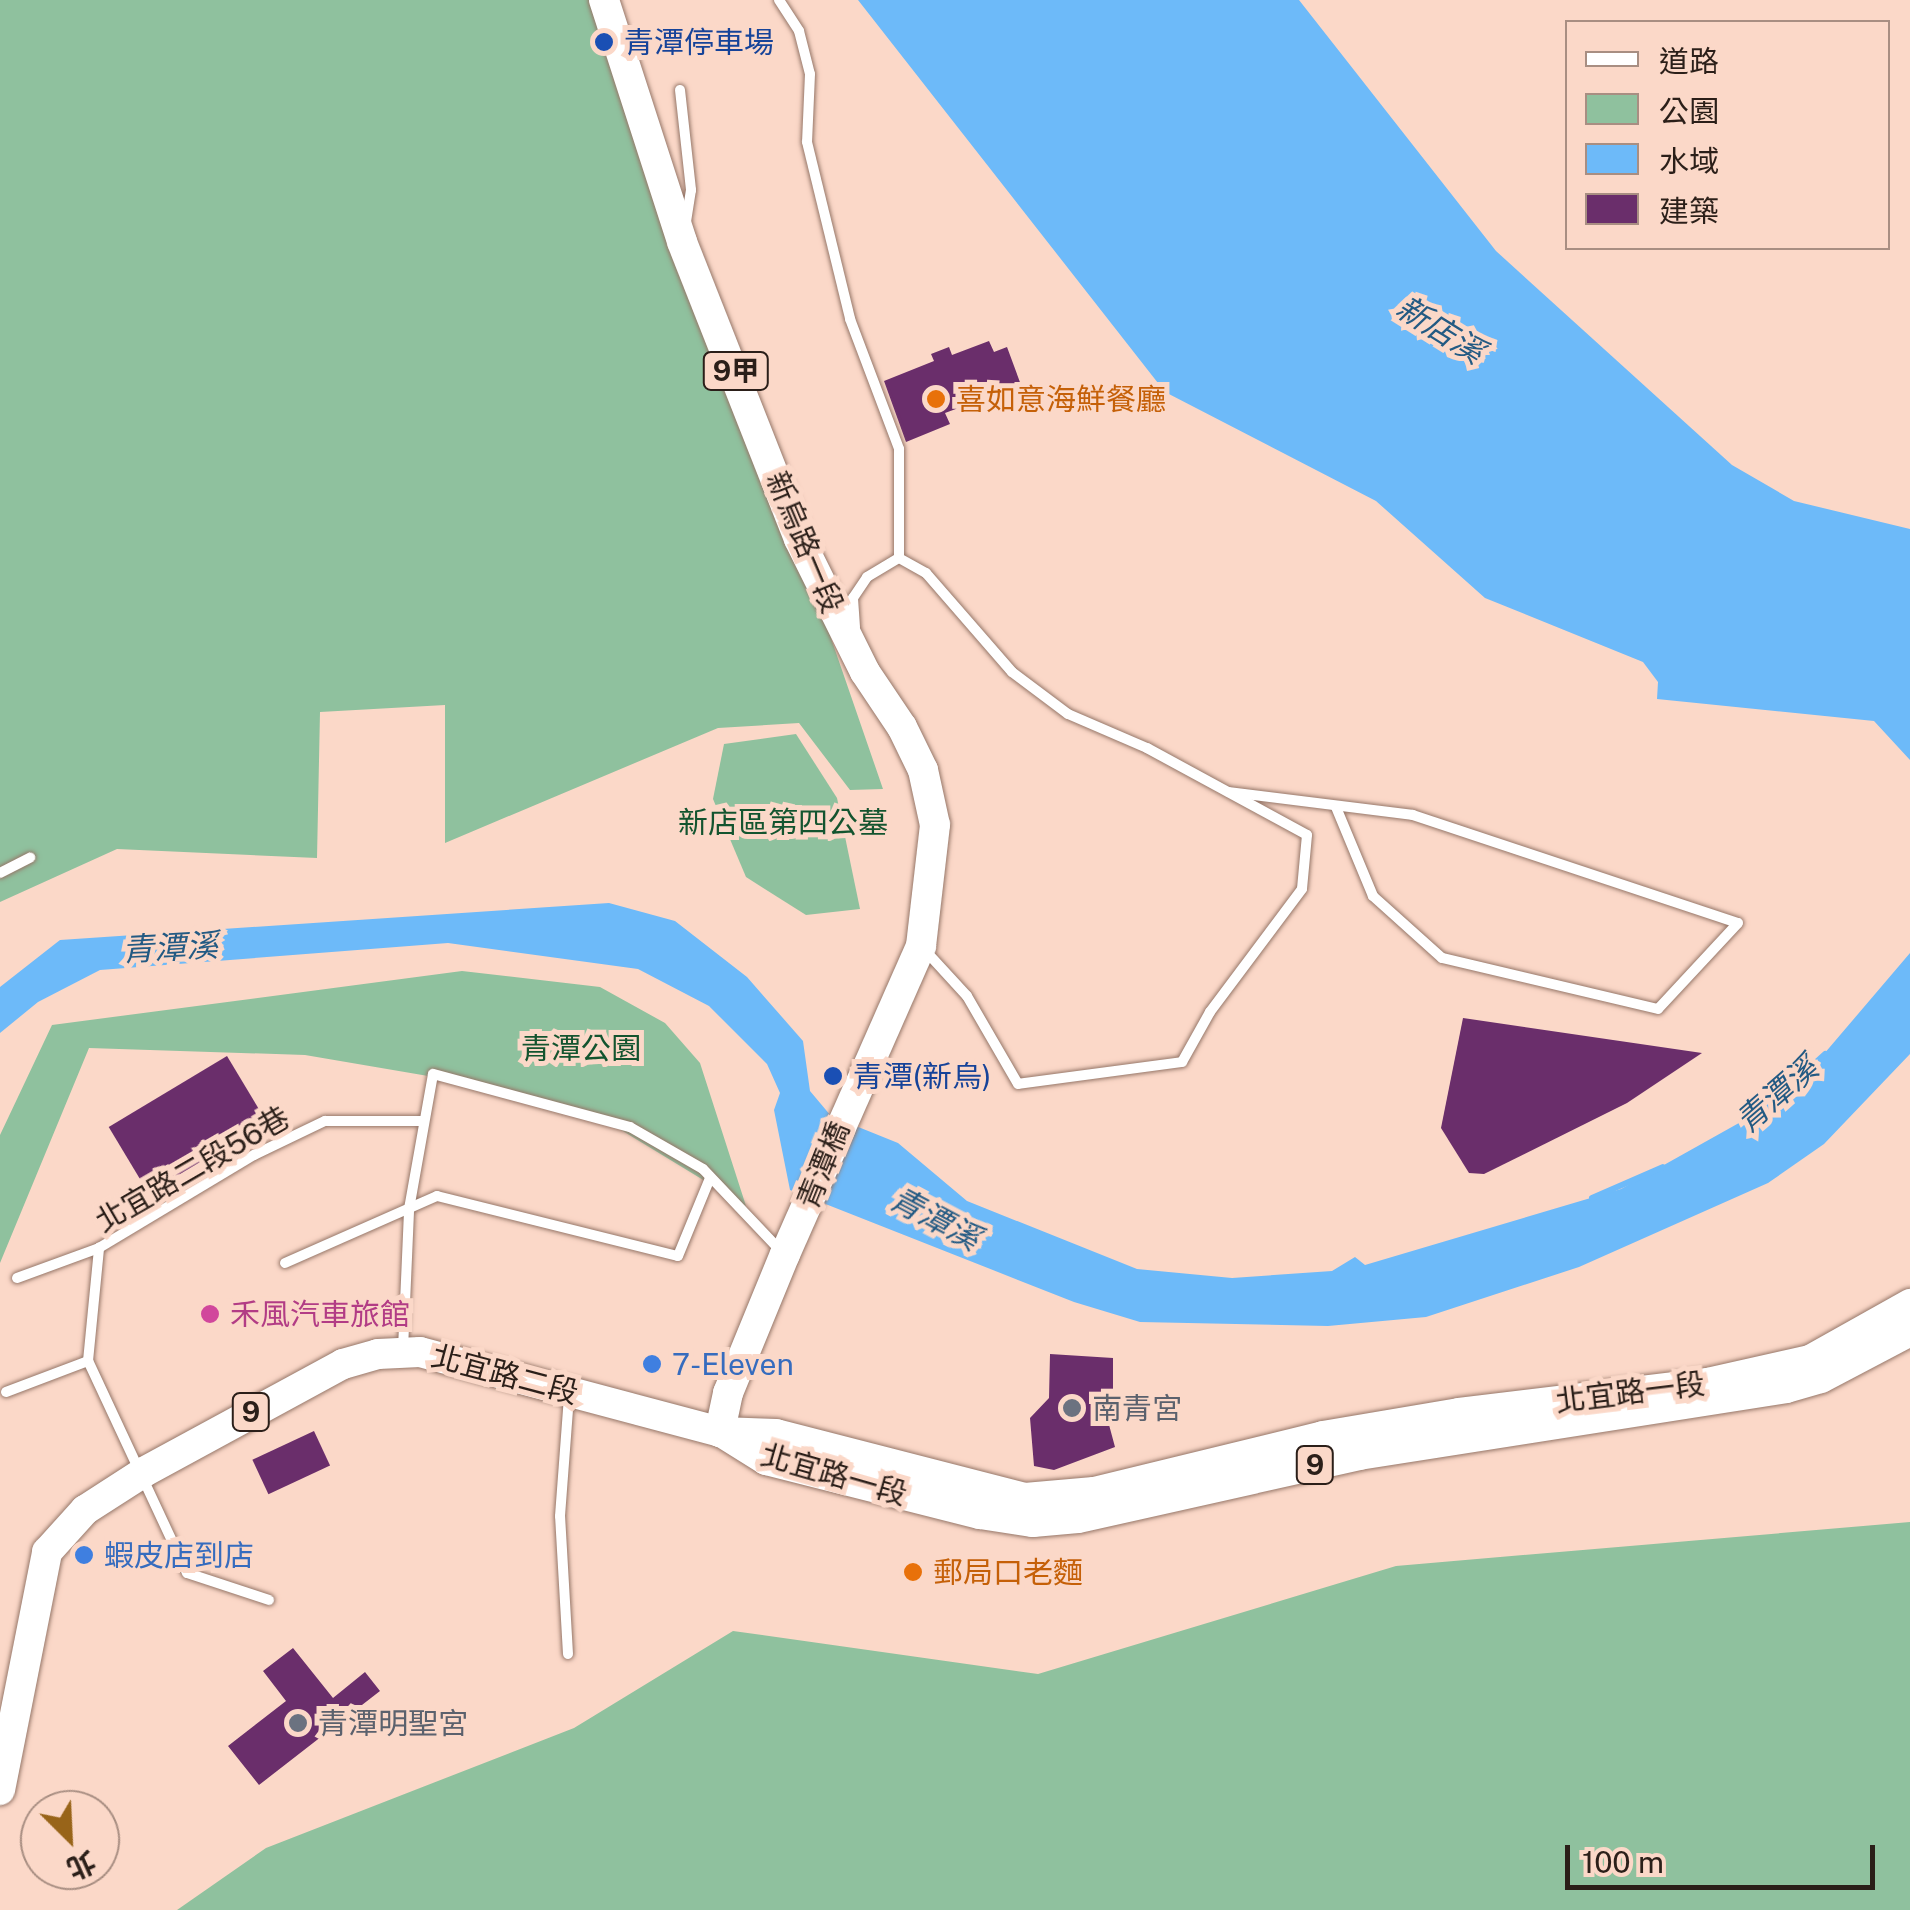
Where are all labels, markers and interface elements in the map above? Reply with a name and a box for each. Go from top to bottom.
legend [1565,20,1890,250]
place label: 青潭停車場 [624,24,774,60]
marker: 青潭停車場 [593,31,615,53]
text: 道路 [1659,43,1719,79]
text: 公園 [1659,93,1719,129]
text: 水域 [1659,143,1719,179]
text: 建築 [1659,193,1719,229]
water label: 新店溪 [1389,288,1491,372]
road number: 9甲 [701,348,771,394]
place label: 喜如意海鮮餐廳 [956,381,1166,417]
marker: 喜如意海鮮餐廳 [925,388,947,410]
street label: 新烏路一段 [759,466,851,618]
park label: 新店區第四公墓 [678,804,888,840]
water label: 青潭溪 [121,926,219,970]
park label: 青潭公園 [521,1030,641,1066]
water label: 青潭溪 [1728,1049,1826,1141]
place label: 青潭(新烏) [853,1058,991,1094]
marker: 青潭(新烏) [822,1065,844,1087]
street label: 北宜路二段56巷 [89,1099,295,1239]
street label: 青潭橋 [789,1117,857,1213]
water label: 青潭溪 [884,1180,986,1258]
place label: 禾風汽車旅館 [230,1296,410,1332]
marker: 禾風汽車旅館 [199,1303,221,1325]
street label: 北宜路二段 [428,1337,582,1411]
place label: 7-Eleven [672,1346,794,1382]
marker: 7-Eleven [641,1353,663,1375]
street label: 北宜路一段 [1553,1365,1707,1419]
road number: 9 [231,1389,271,1435]
place label: 南青宮 [1092,1390,1182,1426]
marker: 南青宮 [1061,1397,1083,1419]
street label: 北宜路一段 [757,1436,911,1512]
road number: 9 [1295,1442,1335,1488]
place label: 蝦皮店到店 [104,1537,254,1573]
marker: 蝦皮店到店 [73,1544,95,1566]
place label: 郵局口老麵 [933,1554,1083,1590]
marker: 郵局口老麵 [902,1561,924,1583]
place label: 青潭明聖宮 [318,1705,468,1741]
marker: 青潭明聖宮 [287,1712,309,1734]
north arrow [20,1790,120,1890]
scale bar [1570,1825,1880,1887]
text: 100 m [1582,1844,1664,1880]
text: 北 [62,1845,101,1887]

